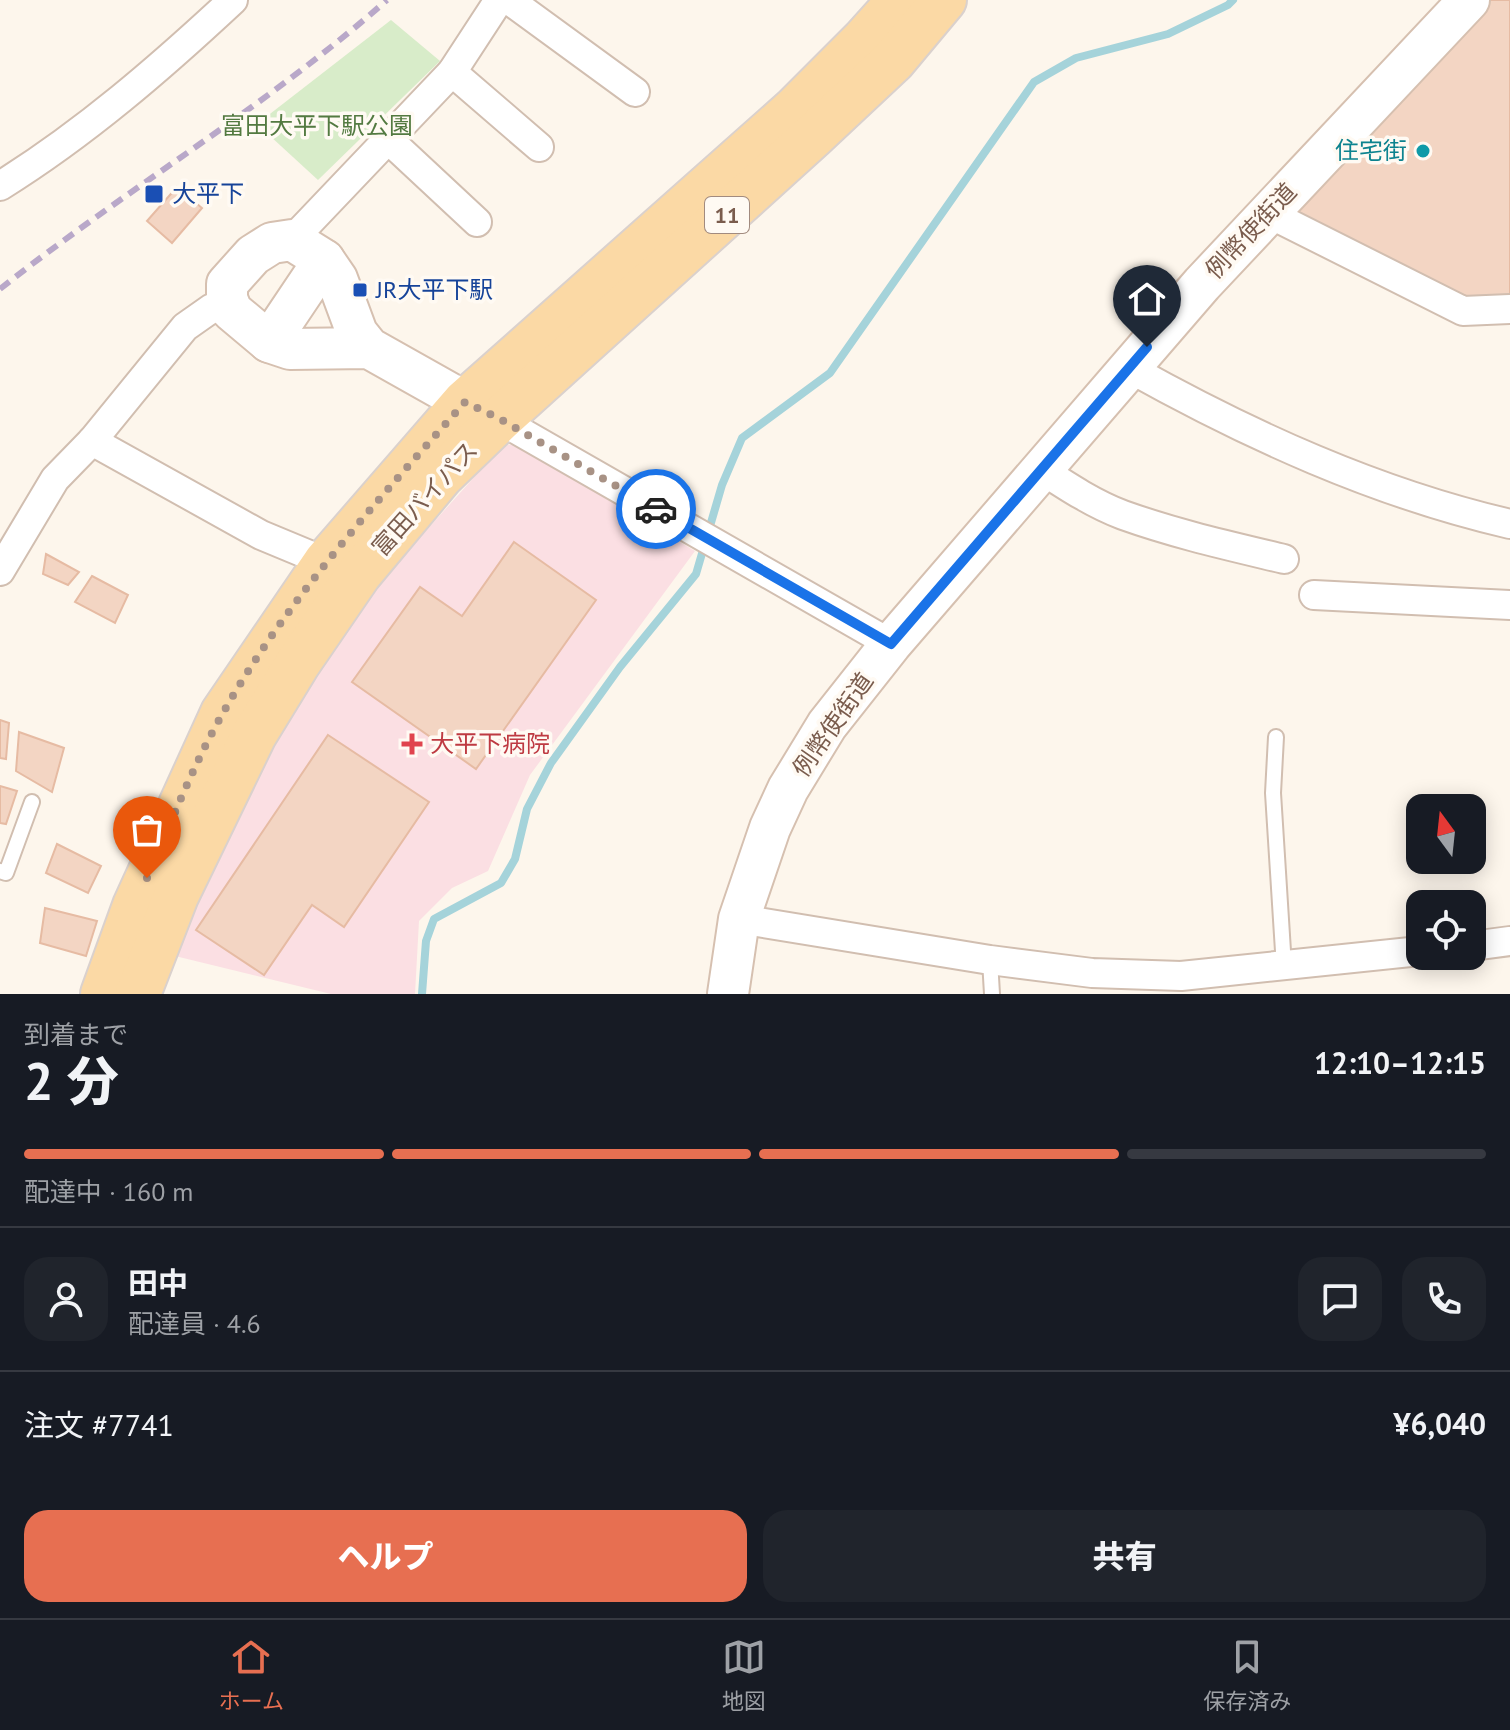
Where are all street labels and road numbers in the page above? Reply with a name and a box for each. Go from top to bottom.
street label: 例幣使街道 [1198,176,1303,285]
road number: 11 [705,197,749,233]
street label: 富田バイパス [365,435,484,562]
street label: 例幣使街道 [785,667,880,783]

